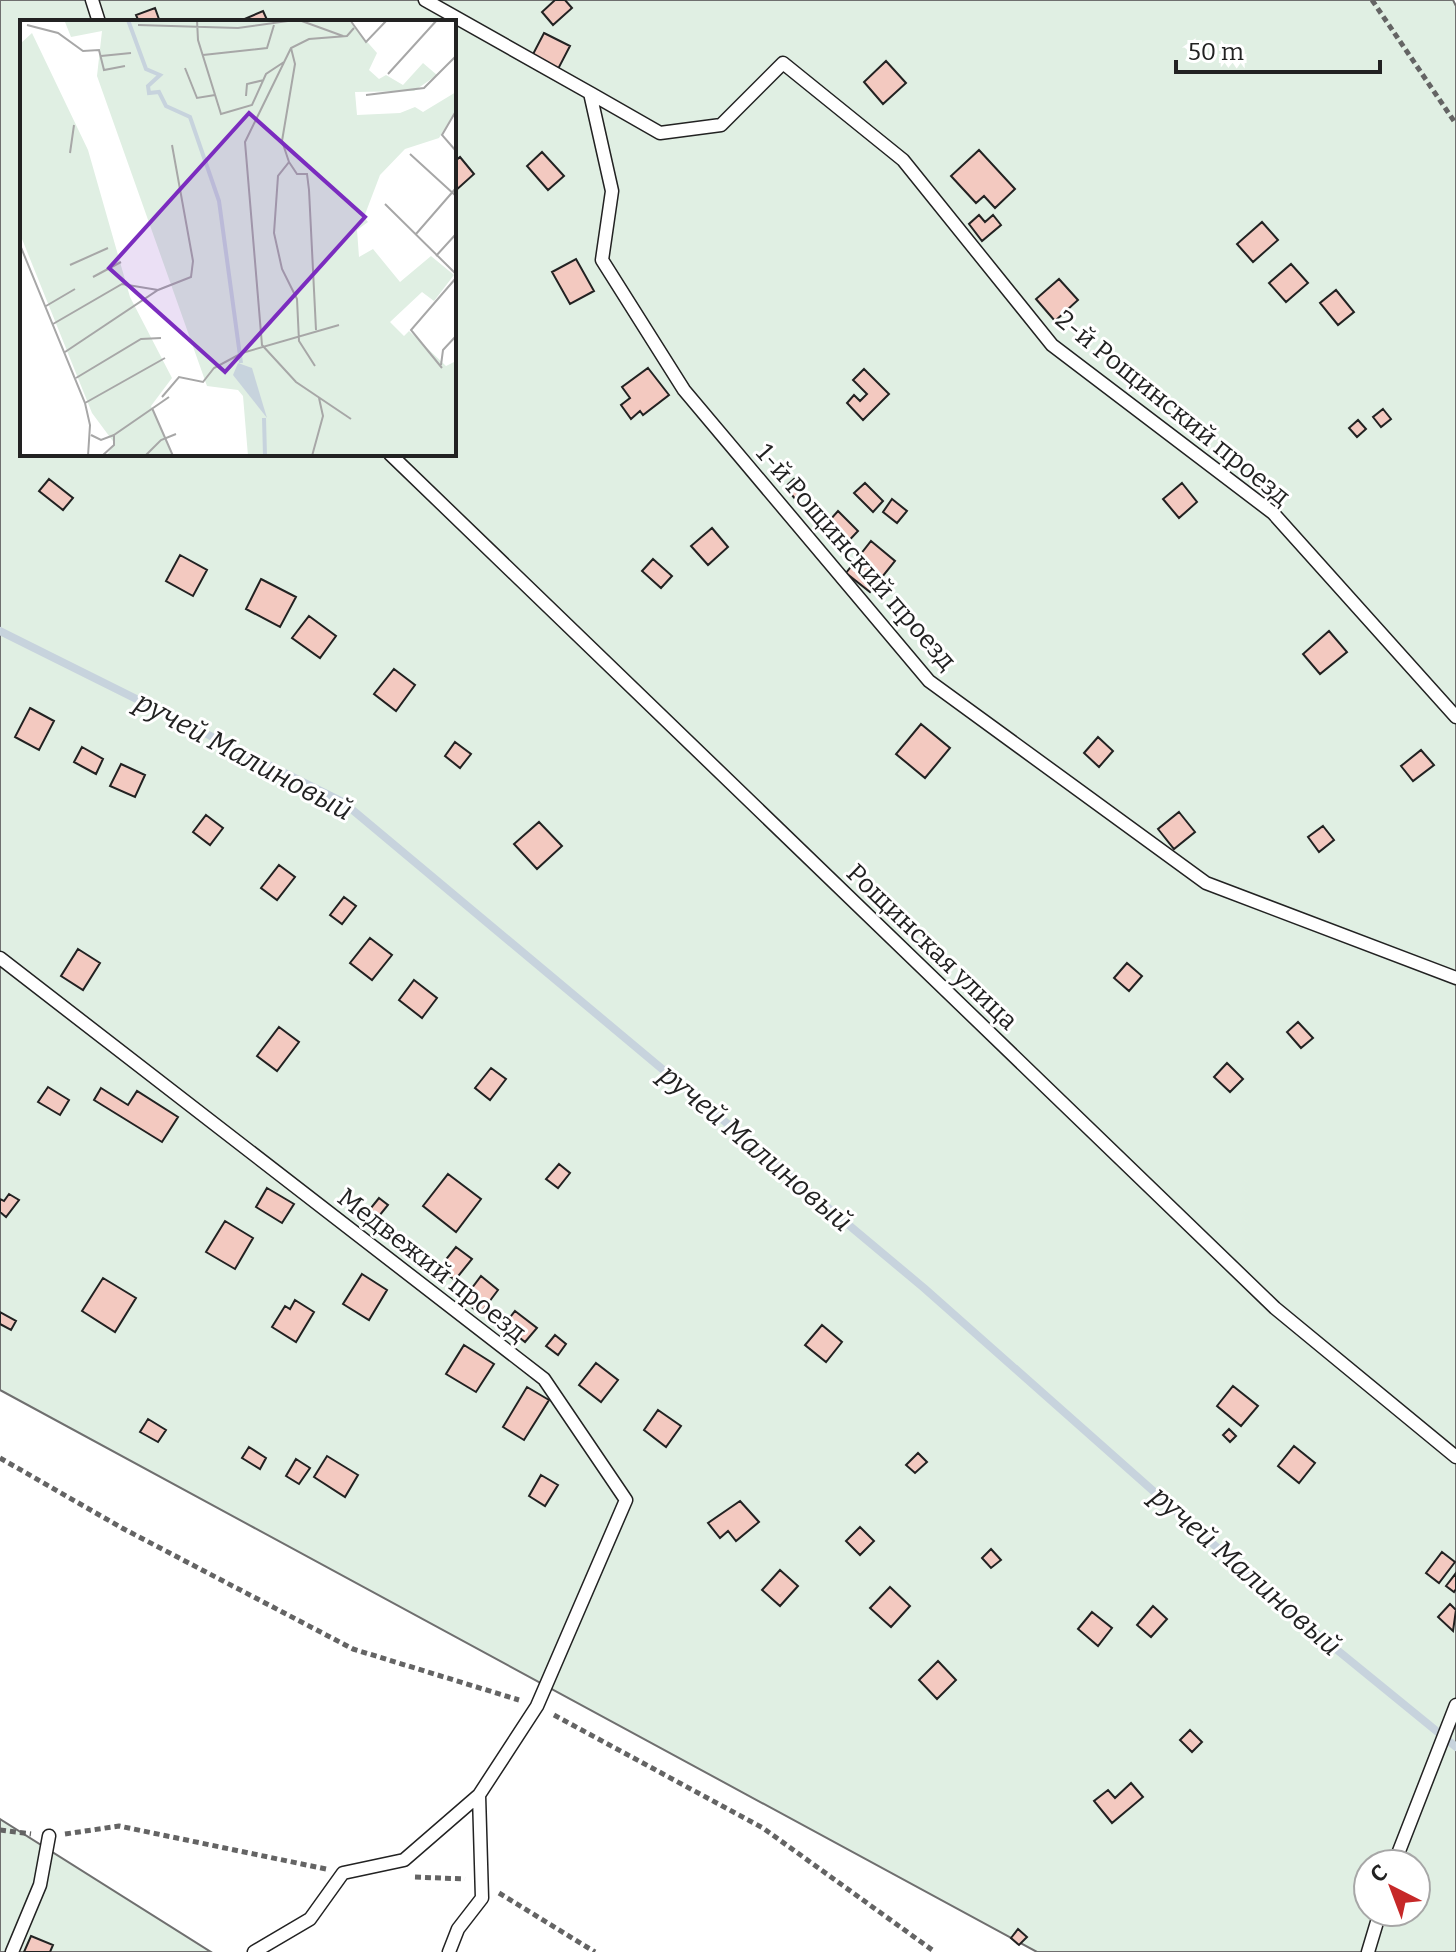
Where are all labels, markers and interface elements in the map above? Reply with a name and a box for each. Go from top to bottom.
inset map [20,20,456,456]
scale bar [1176,24,1380,74]
text: 50 m [1188,38,1244,66]
street label: 2-й Рощинский проезд [1049,304,1297,512]
street label: 1-й Рощинский проезд [749,438,963,677]
water label: ручей Малиновый [128,684,358,827]
street label: Рощинская улица [840,857,1024,1037]
water label: ручей Малиновый [651,1057,859,1238]
street label: Медвежий проезд [332,1182,533,1348]
water label: ручей Малиновый [1143,1478,1348,1663]
north arrow [1352,1848,1432,1928]
text: С [1365,1859,1393,1888]

